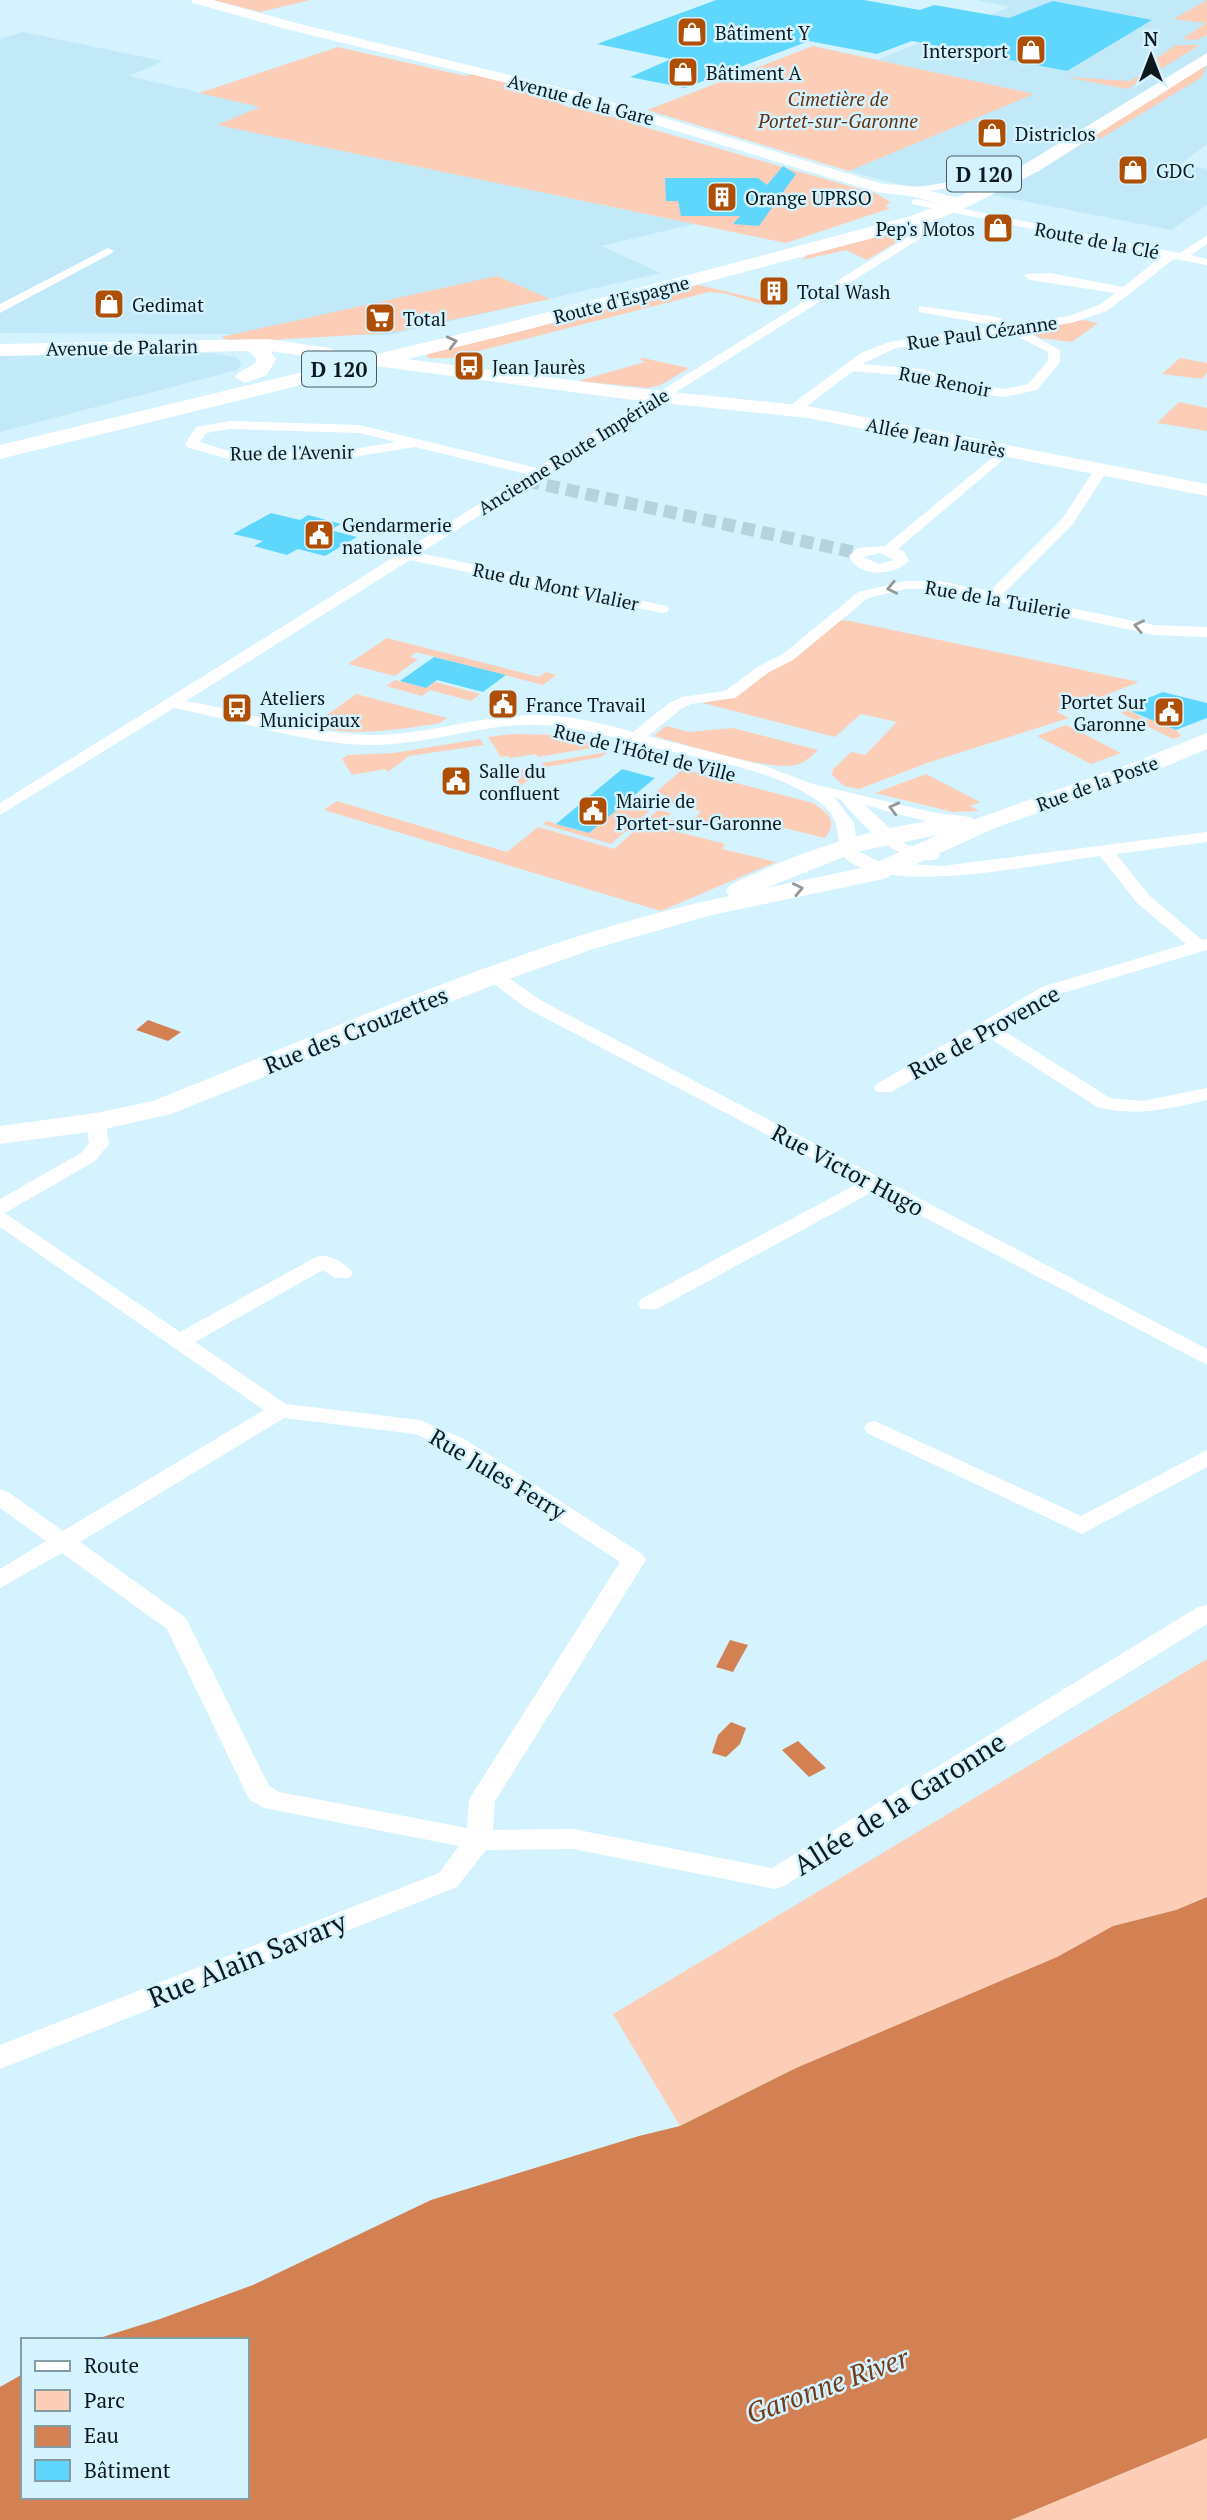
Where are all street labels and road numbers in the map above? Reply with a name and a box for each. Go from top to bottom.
street label: Avenue de la Gare [505,67,657,131]
road number: D 120 [947,156,1021,192]
street label: Route de la Clé [1033,216,1161,264]
street label: Route d'Espagne [550,269,692,329]
street label: Rue Paul Cézanne [905,309,1059,355]
street label: Avenue de Palarin [46,333,198,361]
road number: D 120 [302,352,376,386]
street label: Rue Renoir [897,360,994,402]
street label: Ancienne Route Impériale [473,382,673,520]
street label: Allée Jean Jaurès [864,411,1008,463]
street label: Rue de l'Avenir [230,438,355,466]
street label: Rue du Mont Vlalier [471,556,642,616]
street label: Rue de la Tuilerie [923,574,1073,624]
street label: Rue de l'Hôtel de Ville [551,717,739,787]
street label: Rue de la Poste [1033,749,1161,817]
street label: Rue de Provence [903,978,1065,1086]
street label: Rue des Crouzettes [260,979,452,1081]
street label: Rue Victor Hugo [766,1117,930,1223]
street label: Rue Jules Ferry [424,1421,572,1527]
street label: Allée de la Garonne [786,1723,1012,1883]
street label: Rue Alain Savary [142,1902,352,2016]

